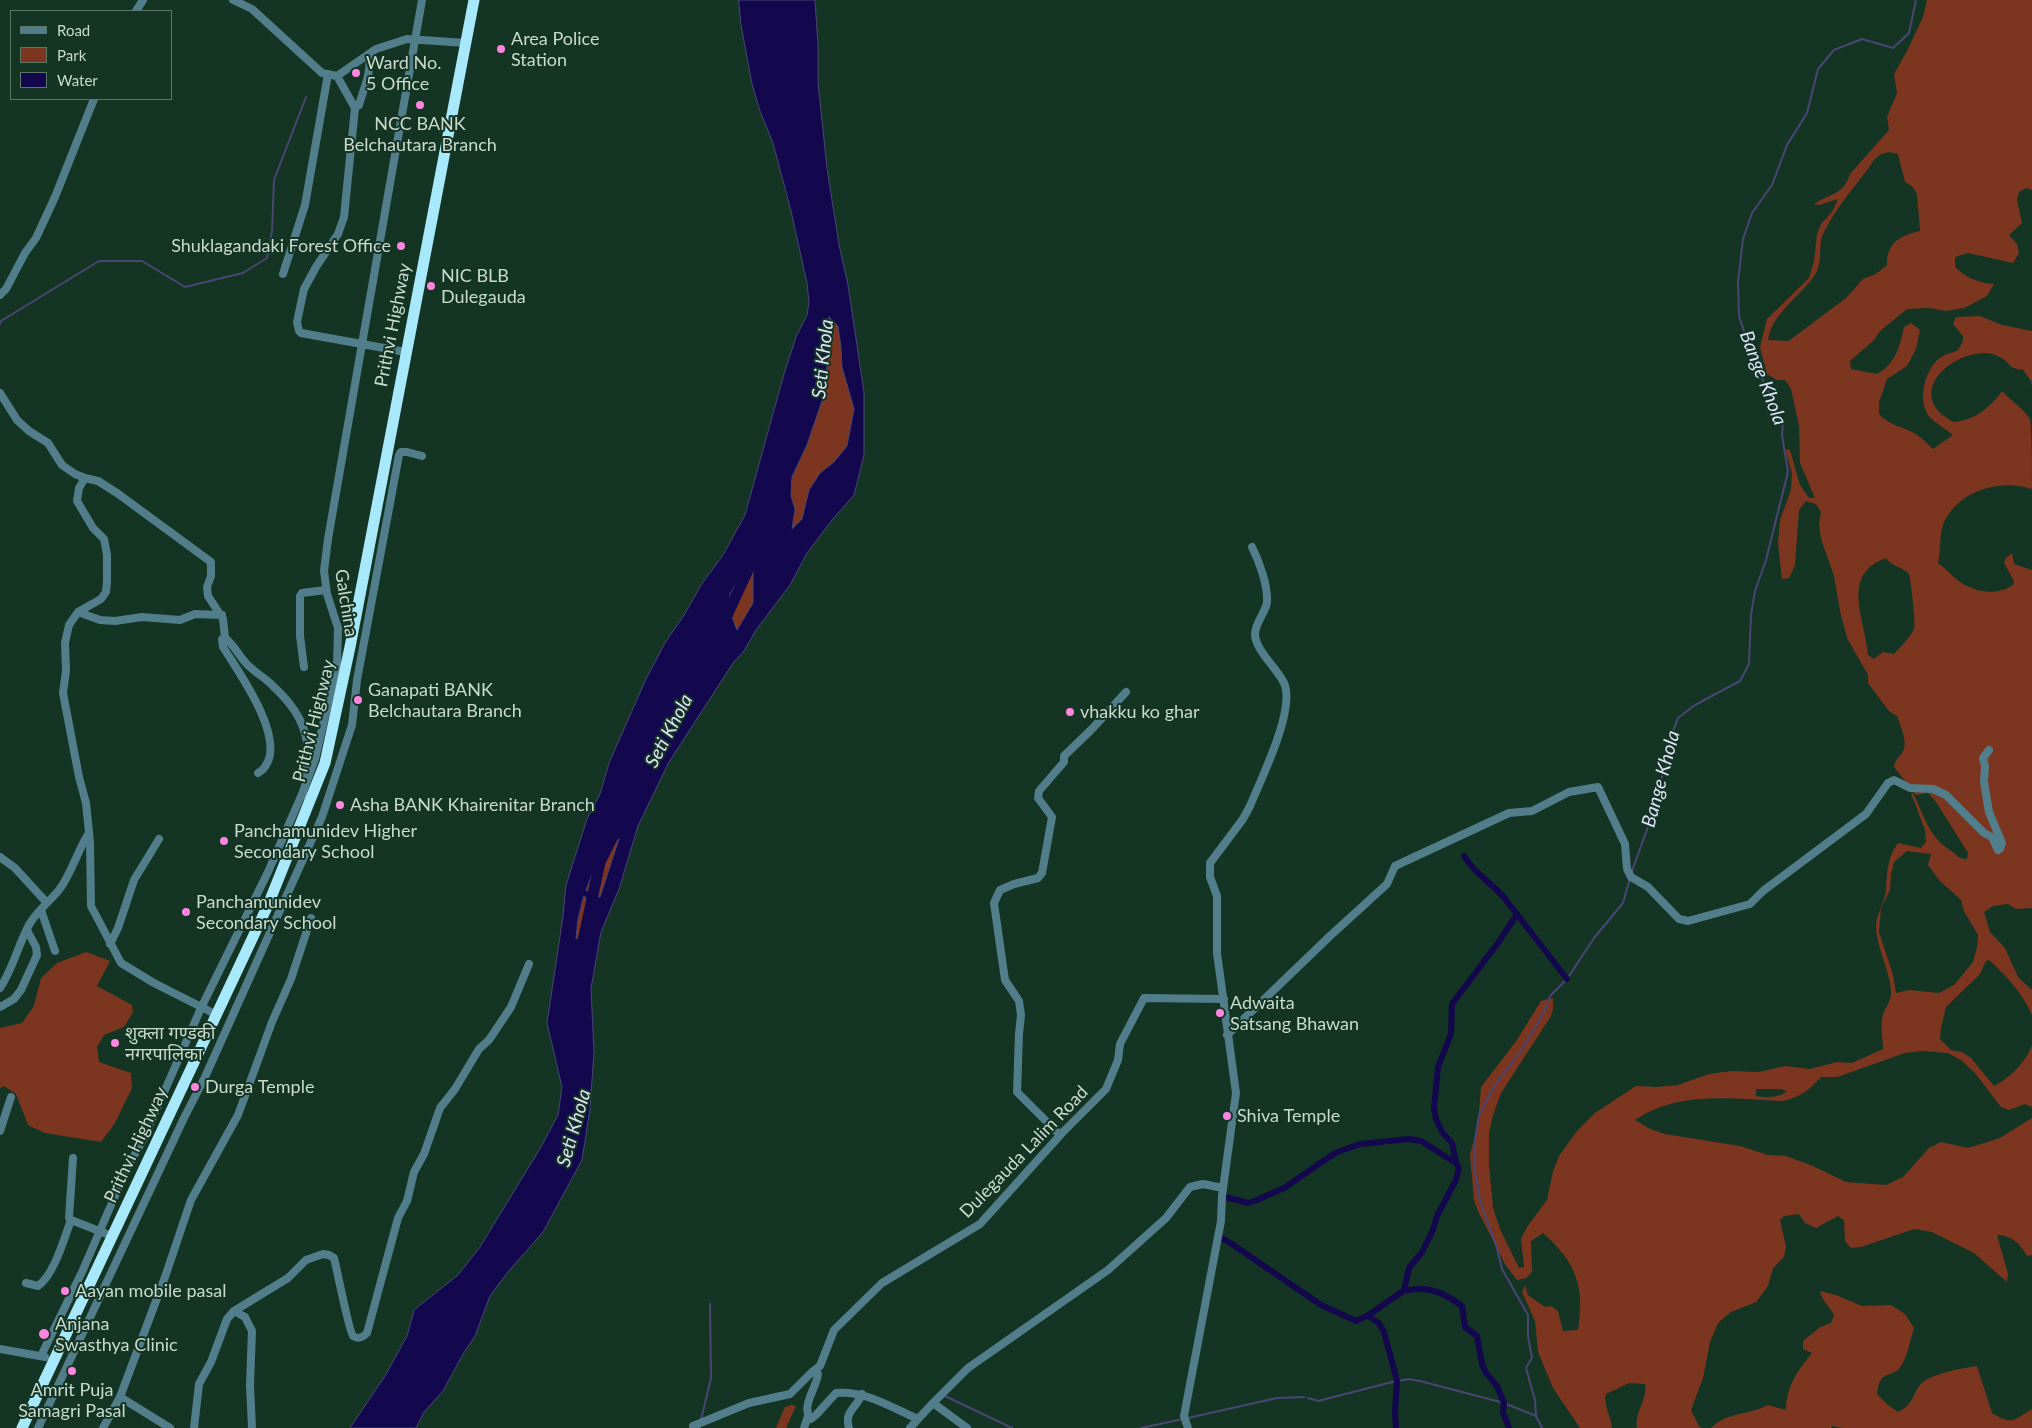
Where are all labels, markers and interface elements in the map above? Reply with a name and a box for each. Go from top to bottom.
legend [10,10,172,100]
text: Road [57,21,90,39]
place label: Area Police Station [511,28,599,70]
marker: Area Police Station [495,43,507,55]
text: Park [57,46,86,64]
place label: Ward No. 5 Office [366,52,441,94]
marker: Ward No. 5 Office [350,67,362,79]
text: Water [57,71,98,89]
marker: NCC BANK Belchautara Branch [414,99,426,111]
place label: NCC BANK Belchautara Branch [343,113,497,156]
place label: Shuklagandaki Forest Office [171,235,391,257]
marker: Shuklagandaki Forest Office [395,240,407,252]
street label: Prithvi Highway [370,261,416,389]
place label: NIC BLB Dulegauda [441,265,526,308]
marker: NIC BLB Dulegauda [425,280,437,292]
water label: Seti Khola [808,318,838,400]
water label: Bange Khola [1735,328,1791,428]
street label: Galchina [330,568,362,638]
street label: Prithvi Highway [288,658,340,784]
place label: Ganapati BANK Belchautara Branch [368,679,522,722]
water label: Seti Khola [640,691,698,771]
marker: Ganapati BANK Belchautara Branch [352,694,364,706]
place label: vhakku ko ghar [1080,701,1200,723]
marker: vhakku ko ghar [1064,706,1076,718]
water label: Bange Khola [1637,728,1685,830]
place label: Asha BANK Khairenitar Branch [350,794,595,816]
marker: Asha BANK Khairenitar Branch [334,799,346,811]
place label: Panchamunidev Higher Secondary School [234,820,417,862]
marker: Panchamunidev Higher Secondary School [218,835,230,847]
place label: Panchamunidev Secondary School [196,891,336,934]
marker: Panchamunidev Secondary School [180,906,192,918]
place label: Adwaita Satsang Bhawan [1230,992,1359,1034]
marker: Adwaita Satsang Bhawan [1214,1007,1226,1019]
place label: शुक्ला गण्डकी नगरपालिका [125,1022,215,1064]
marker: शुक्ला गण्डकी नगरपालिका [109,1037,121,1049]
place label: Durga Temple [205,1076,314,1098]
marker: Durga Temple [189,1081,201,1093]
street label: Dulegauda Lalim Road [955,1081,1093,1223]
street label: Prithvi Highway [100,1084,172,1206]
water label: Seti Khola [552,1087,596,1169]
place label: Shiva Temple [1237,1105,1340,1127]
marker: Shiva Temple [1221,1110,1233,1122]
place label: Aayan mobile pasal [75,1280,226,1302]
marker: Aayan mobile pasal [59,1285,71,1297]
place label: Anjana Swasthya Clinic [55,1313,178,1356]
marker: Anjana Swasthya Clinic [37,1327,51,1341]
marker: Amrit Puja Samagri Pasal [66,1365,78,1377]
place label: Amrit Puja Samagri Pasal [18,1379,126,1422]

